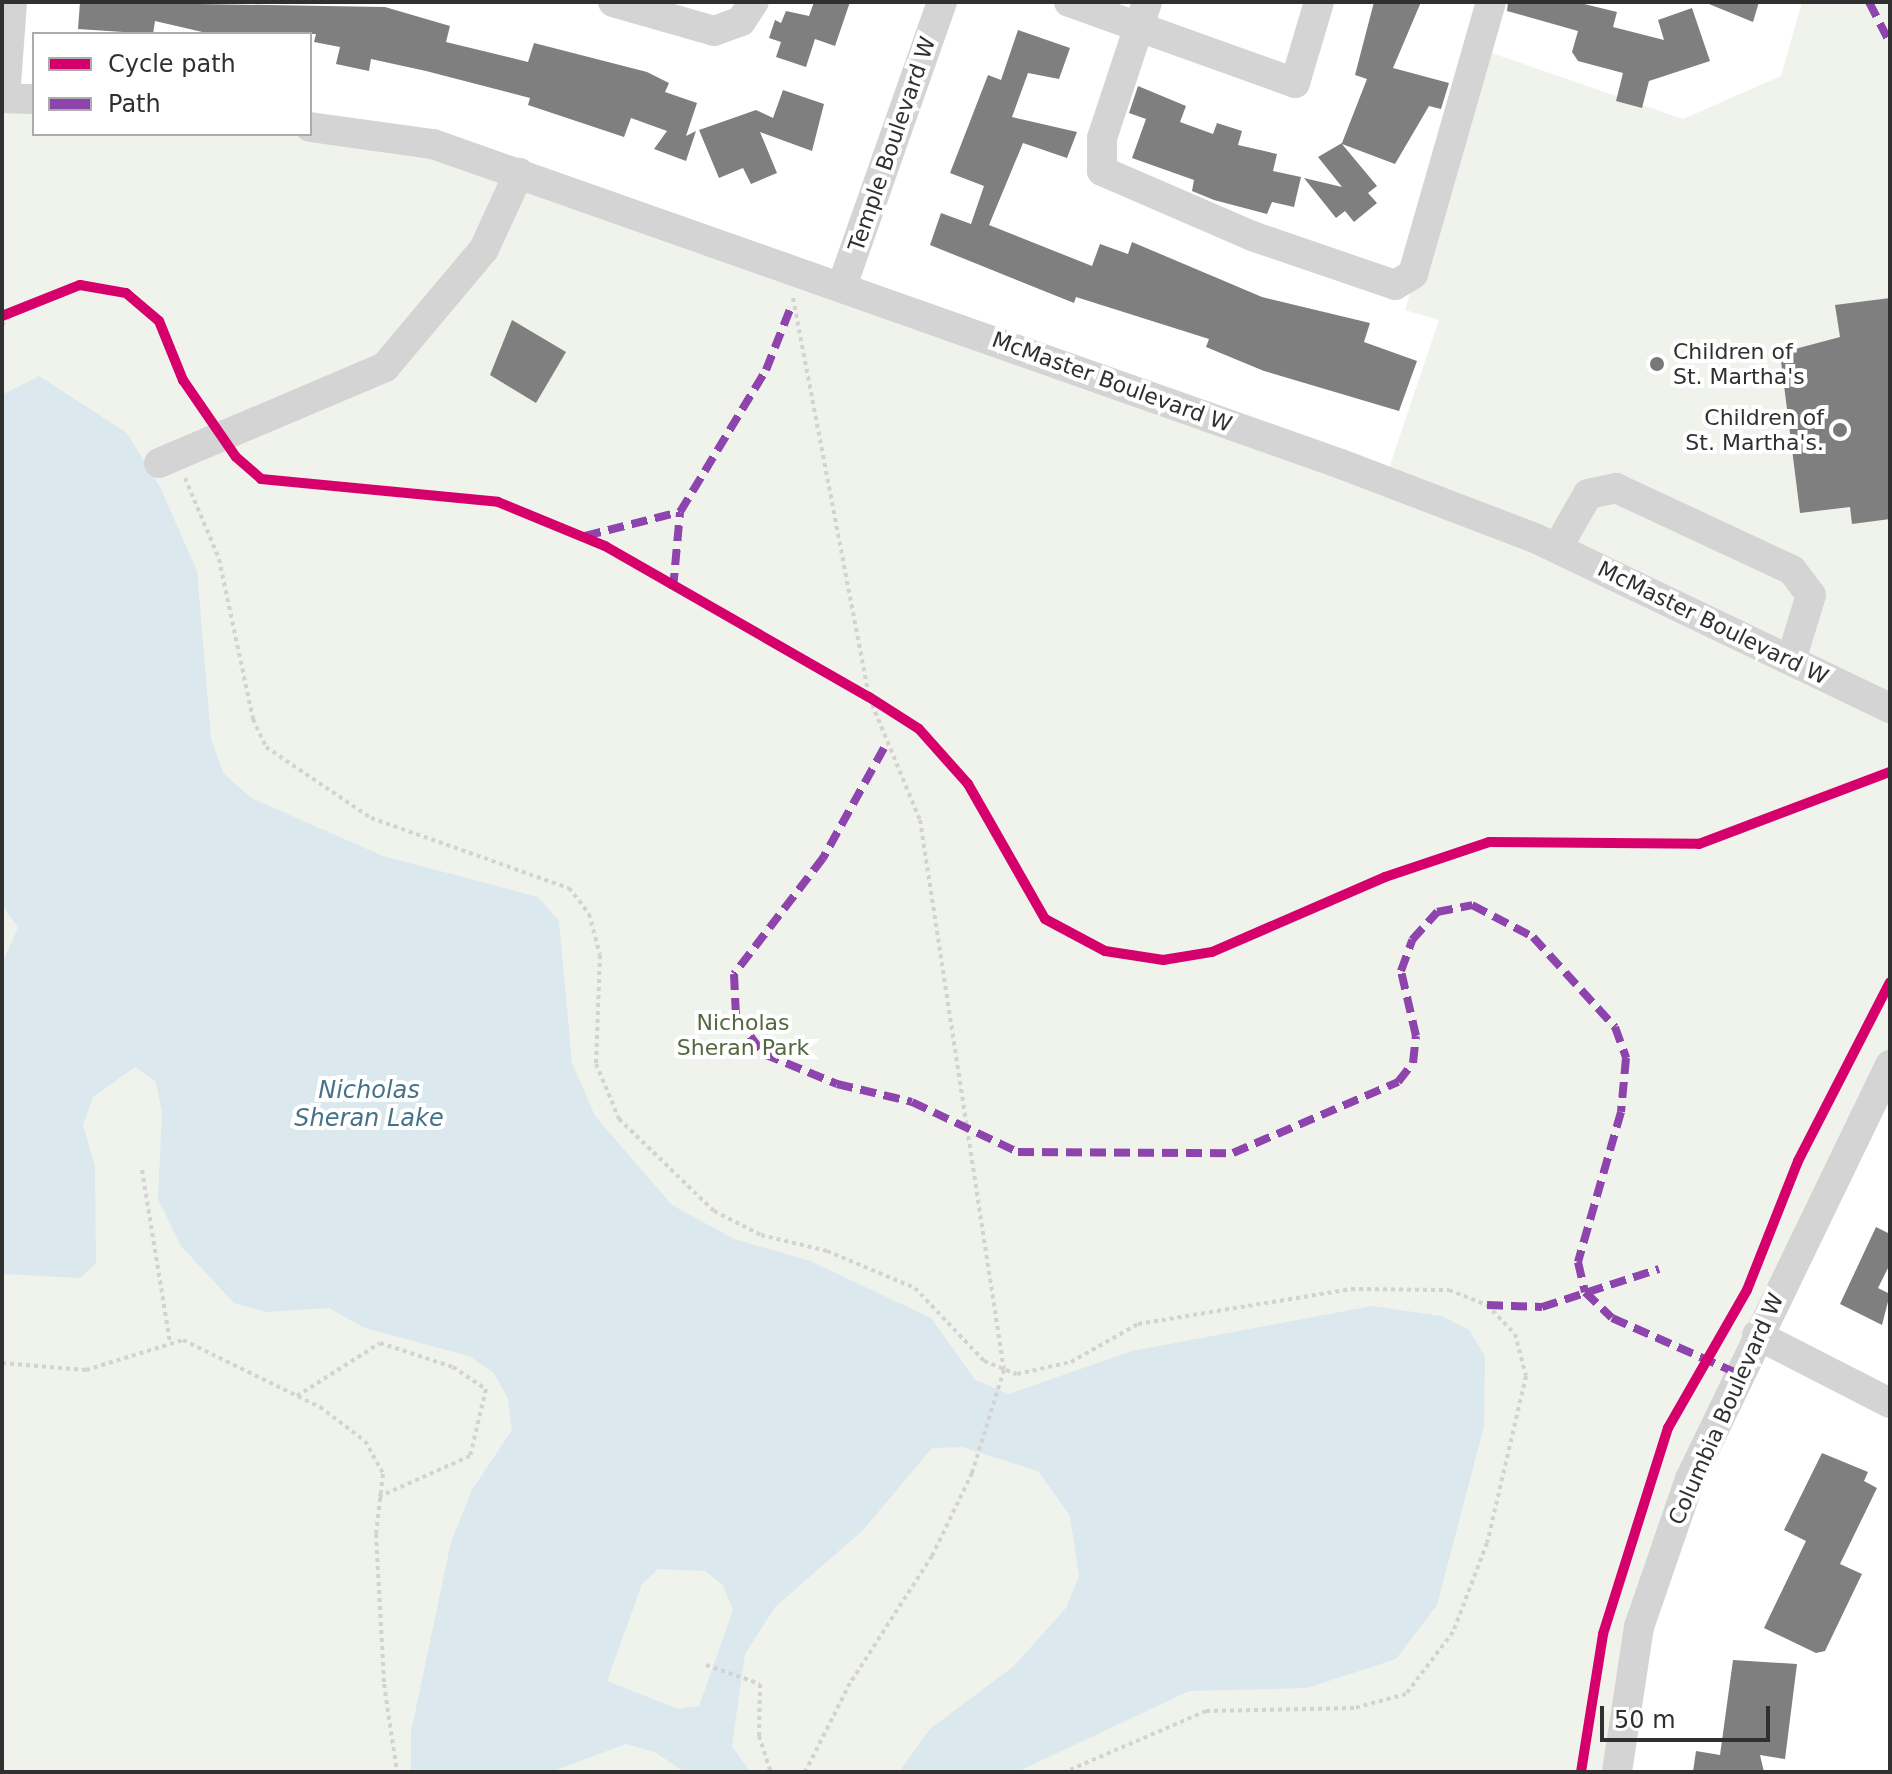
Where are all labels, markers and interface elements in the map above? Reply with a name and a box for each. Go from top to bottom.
legend [32,32,312,136]
street label: Temple Boulevard W [843,33,941,255]
text: Cycle path [108,50,236,78]
text: Path [108,90,161,118]
street label: McMaster Boulevard W [989,326,1235,438]
place label: Children of St. Martha's [1673,338,1805,390]
marker: Children of St. Martha's [1648,355,1666,373]
place label: Children of St. Martha's. [1685,404,1824,456]
marker: Children of St. Martha's. [1831,421,1849,439]
street label: McMaster Boulevard W [1593,556,1833,690]
park label: Nicholas Sheran Park [677,1009,809,1060]
water label: Nicholas Sheran Lake [294,1077,444,1133]
street label: Columbia Boulevard W [1663,1289,1789,1529]
scale bar [1604,1690,1774,1740]
text: 50 m [1614,1706,1676,1734]

